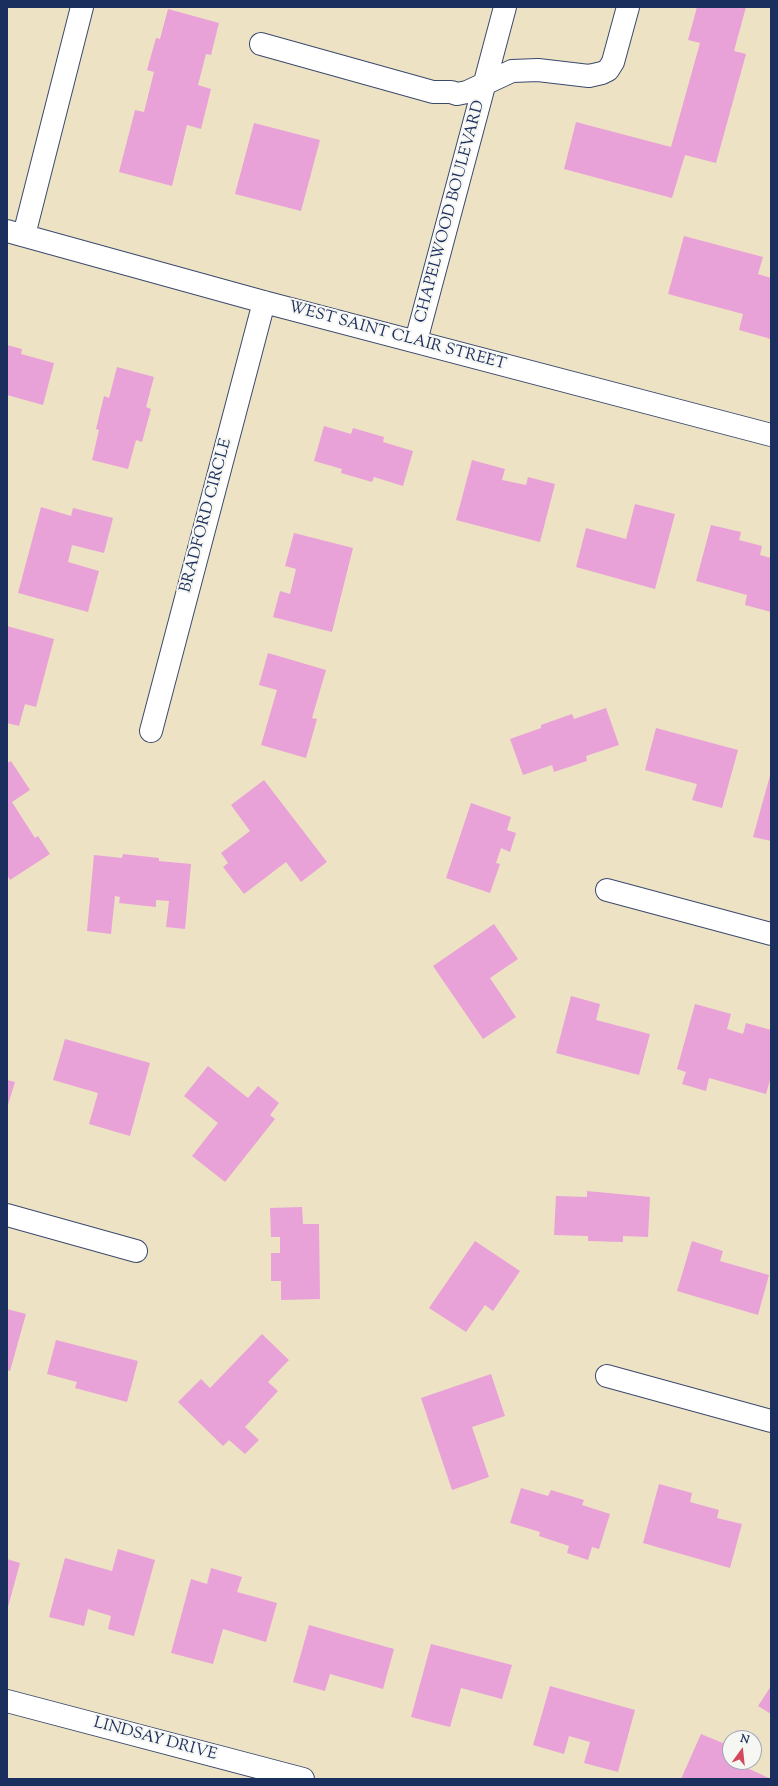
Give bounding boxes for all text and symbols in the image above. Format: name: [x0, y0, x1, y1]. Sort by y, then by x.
street label: CHAPELWOOD BOULEVARD: [412, 99, 490, 325]
street label: WEST SAINT CLAIR STREET: [286, 299, 508, 375]
street label: BRADFORD CIRCLE: [177, 437, 237, 595]
street label: LINDSAY DRIVE: [91, 1714, 219, 1766]
north arrow: [722, 1730, 762, 1770]
text: N: [739, 1731, 751, 1748]

